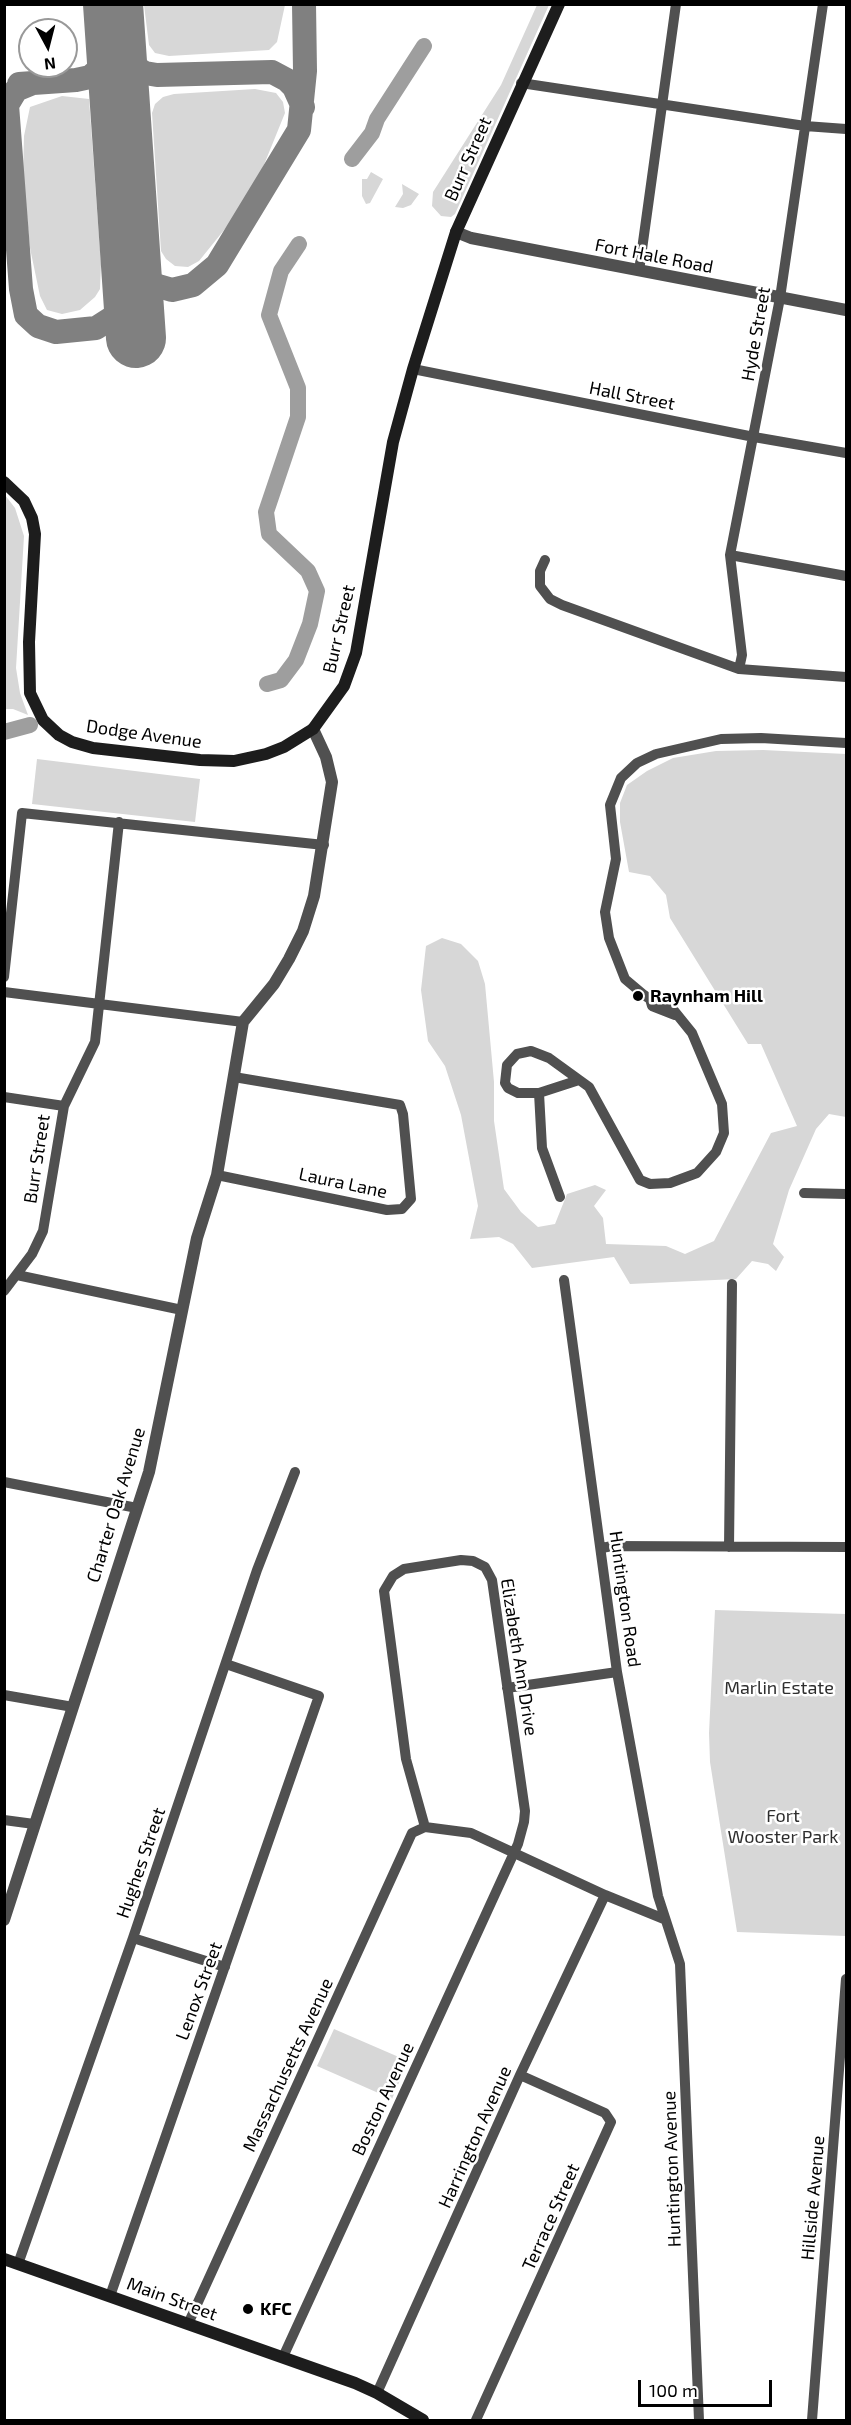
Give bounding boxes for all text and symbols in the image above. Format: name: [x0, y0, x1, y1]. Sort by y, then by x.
north arrow: [18, 18, 78, 78]
text: N: [43, 54, 57, 75]
street label: Burr Street: [440, 114, 496, 204]
street label: Fort Hale Road: [593, 234, 715, 278]
street label: Hyde Street: [737, 285, 775, 383]
street label: Hall Street: [587, 377, 677, 415]
street label: Burr Street: [318, 583, 360, 675]
street label: Dodge Avenue: [85, 715, 203, 753]
place label: Raynham Hill: [650, 985, 763, 1007]
marker: Raynham Hill: [631, 989, 645, 1003]
street label: Burr Street: [19, 1113, 55, 1205]
street label: Laura Lane: [297, 1163, 389, 1203]
street label: Charter Oak Avenue: [82, 1425, 150, 1585]
street label: Huntington Road: [605, 1529, 645, 1669]
street label: Elizabeth Ann Drive: [496, 1577, 542, 1737]
park label: Marlin Estate: [724, 1677, 834, 1699]
street label: Hughes Street: [112, 1805, 170, 1921]
park label: Fort Wooster Park: [728, 1805, 838, 1848]
street label: Lenox Street: [171, 1939, 227, 2043]
street label: Massachusetts Avenue: [238, 1975, 338, 2155]
street label: Boston Avenue: [347, 2039, 419, 2159]
street label: Harrington Avenue: [434, 2063, 516, 2211]
street label: Huntington Avenue: [658, 2090, 686, 2248]
street label: Hillside Avenue: [797, 2135, 829, 2261]
street label: Terrace Street: [518, 2160, 584, 2274]
street label: Main Street: [124, 2273, 220, 2325]
place label: KFC: [260, 2298, 292, 2320]
marker: KFC: [241, 2302, 255, 2316]
scale bar: [641, 2368, 774, 2406]
text: 100 m: [649, 2379, 698, 2401]

